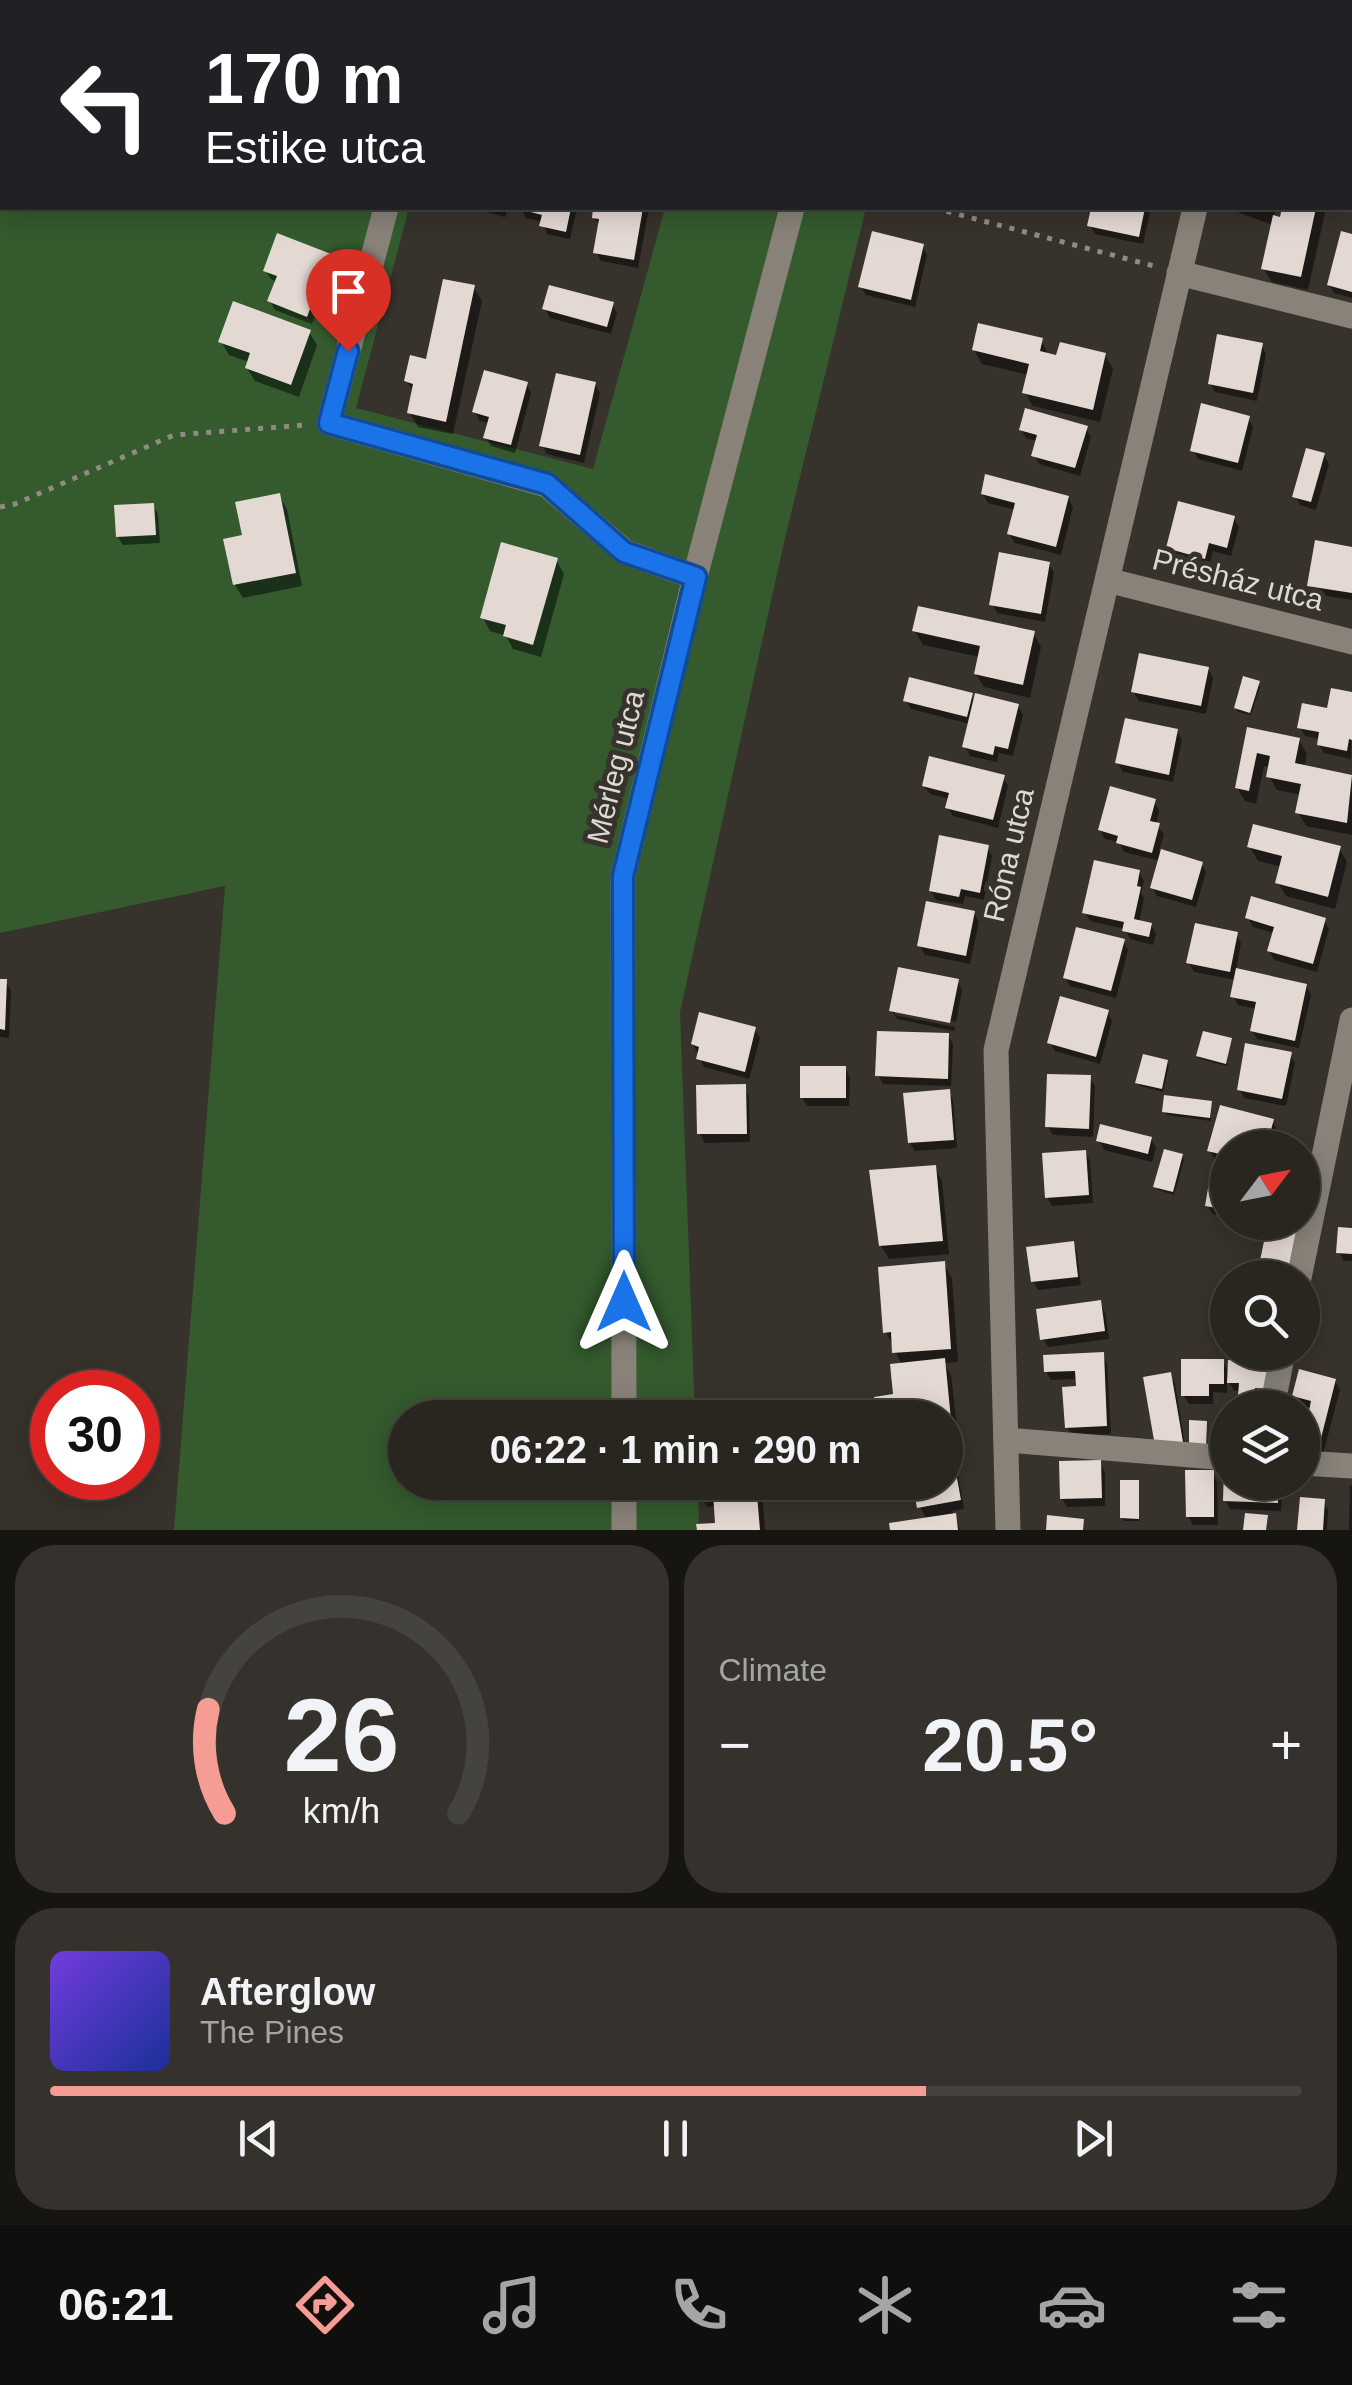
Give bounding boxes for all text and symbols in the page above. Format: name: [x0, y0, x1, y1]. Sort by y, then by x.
icon: left: [40, 40, 170, 170]
text: 170 m: [205, 40, 403, 118]
text: Estike utca: [205, 122, 425, 173]
pin: [306, 249, 391, 352]
icon: arrive: [321, 264, 376, 319]
street label: Présház utca: [1149, 542, 1327, 617]
street label: Mérleg utca: [581, 687, 651, 847]
street label: Róna utca: [977, 784, 1040, 925]
north arrow: [1210, 1130, 1320, 1240]
map controls: [1210, 1130, 1320, 1500]
position arrow: [572, 1250, 676, 1354]
button: search: [1210, 1260, 1320, 1370]
speed limit sign: 30: [30, 1370, 160, 1500]
button: layers: [1210, 1390, 1320, 1500]
text: 06:22 · 1 min · 290 m: [490, 1429, 861, 1471]
text: Climate: [719, 1652, 827, 1688]
text: 26: [284, 1677, 400, 1793]
text: 20.5°: [922, 1703, 1098, 1787]
text: −: [719, 1714, 751, 1776]
text: +: [1270, 1714, 1302, 1776]
text: km/h: [303, 1791, 380, 1831]
text: Afterglow: [200, 1971, 375, 2013]
text: The Pines: [200, 2014, 344, 2050]
icon: previous: [231, 2111, 286, 2166]
icon: pause: [648, 2111, 703, 2166]
icon: next: [1066, 2111, 1121, 2166]
icon: directions: [290, 2270, 360, 2340]
icon: music: [477, 2270, 547, 2340]
icon: phone: [664, 2270, 734, 2340]
icon: climate: [850, 2270, 920, 2340]
icon: car: [1037, 2270, 1107, 2340]
icon: filters: [1224, 2270, 1294, 2340]
text: 06:21: [58, 2279, 173, 2330]

